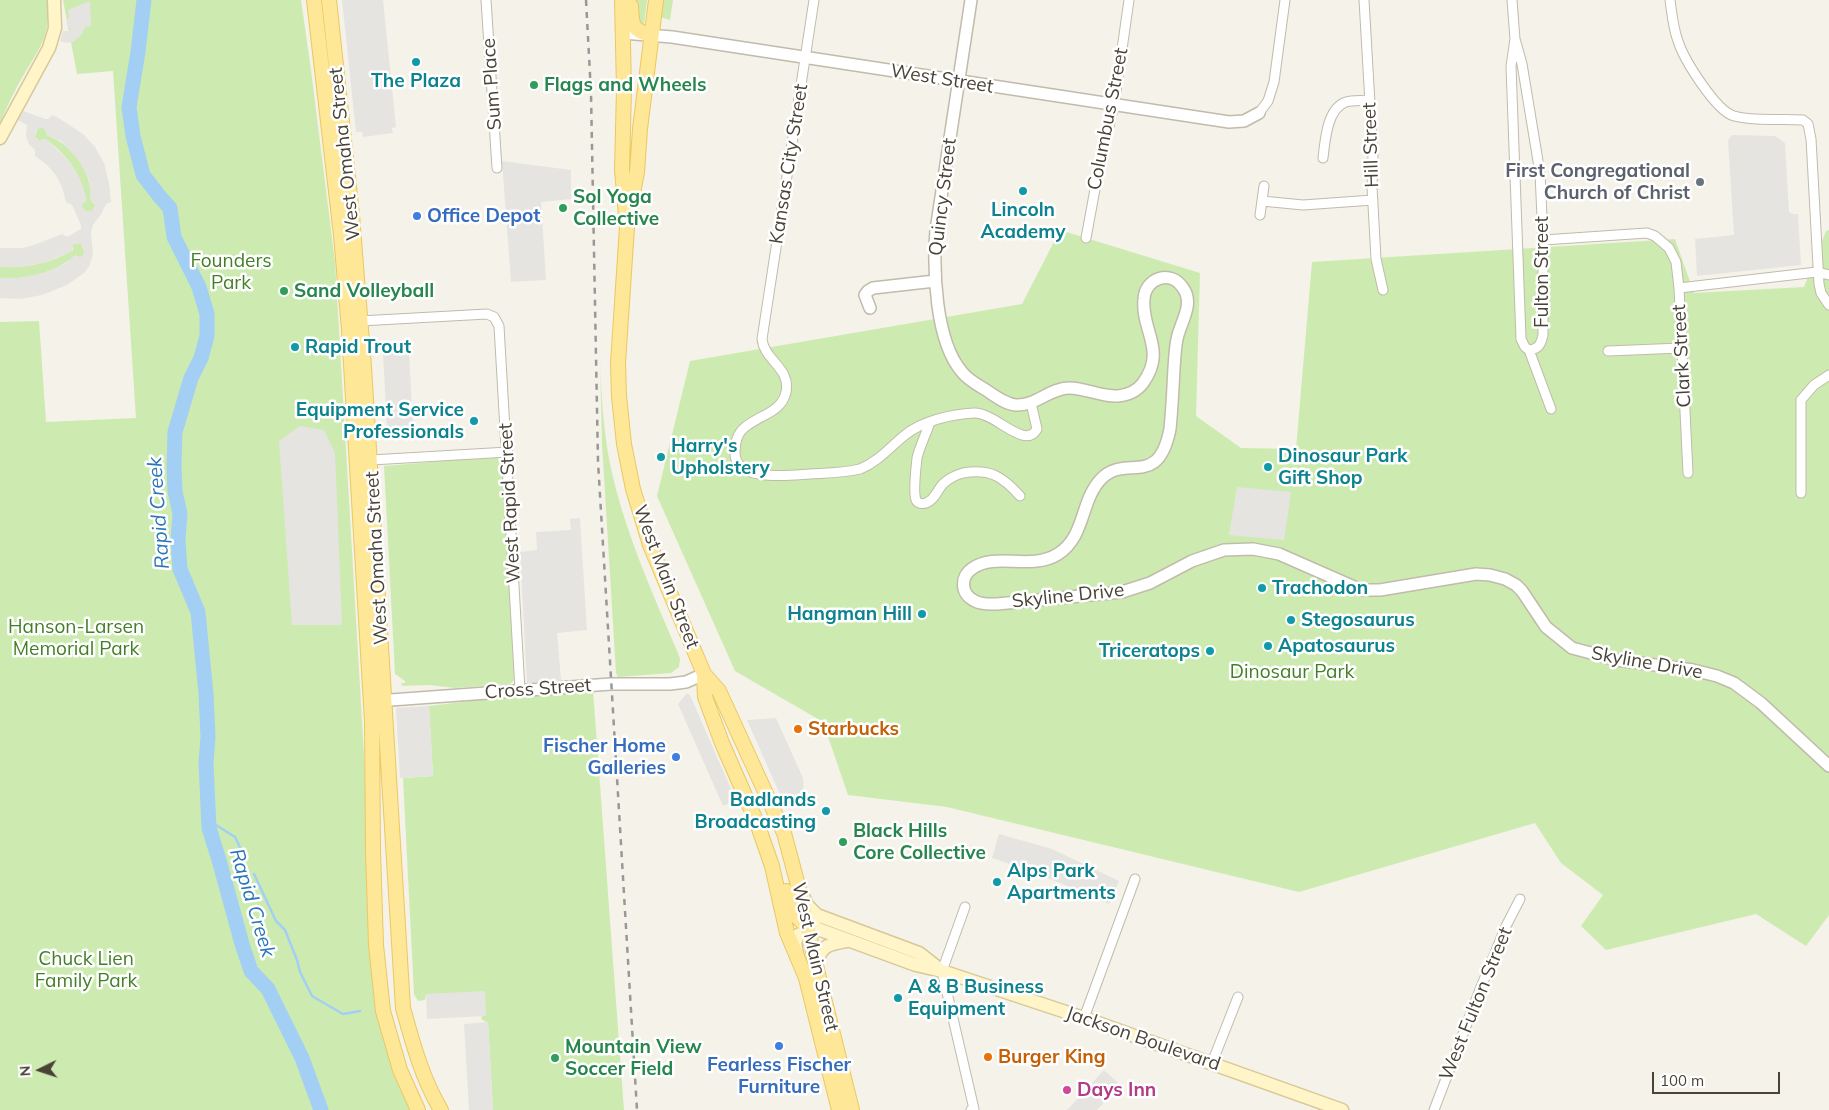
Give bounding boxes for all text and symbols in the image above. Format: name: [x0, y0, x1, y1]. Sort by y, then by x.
street label: Sum Place: [477, 37, 507, 131]
street label: Columbus Street: [1083, 46, 1133, 192]
marker: The Plaza: [410, 56, 422, 68]
street label: West Street: [889, 60, 995, 98]
street label: West Omaha Street: [325, 66, 365, 242]
place label: The Plaza: [371, 70, 461, 92]
place label: Flags and Wheels: [544, 74, 706, 96]
marker: Flags and Wheels: [528, 79, 540, 91]
street label: Kansas City Street: [765, 82, 813, 246]
street label: Hill Street: [1358, 102, 1384, 188]
street label: Quincy Street: [924, 137, 962, 257]
place label: First Congregational Church of Christ: [1505, 160, 1690, 204]
marker: First Congregational Church of Christ: [1694, 176, 1706, 188]
marker: Lincoln Academy: [1017, 185, 1029, 197]
place label: Sol Yoga Collective: [573, 186, 659, 230]
place label: Lincoln Academy: [981, 199, 1065, 243]
marker: Sol Yoga Collective: [557, 202, 569, 214]
place label: Office Depot: [427, 205, 540, 227]
marker: Office Depot: [411, 210, 423, 222]
street label: Fulton Street: [1531, 216, 1553, 328]
park label: Founders Park: [190, 250, 272, 294]
place label: Sand Volleyball: [294, 280, 434, 302]
marker: Sand Volleyball: [278, 285, 290, 297]
street label: Clark Street: [1668, 304, 1696, 408]
place label: Rapid Trout: [305, 336, 411, 358]
marker: Rapid Trout: [289, 341, 301, 353]
place label: Equipment Service Professionals: [296, 399, 464, 443]
marker: Equipment Service Professionals: [468, 415, 480, 427]
street label: West Rapid Street: [494, 422, 526, 584]
place label: Harry's Upholstery: [671, 435, 770, 479]
place label: Dinosaur Park Gift Shop: [1278, 445, 1407, 489]
marker: Harry's Upholstery: [655, 451, 667, 463]
water label: Rapid Creek: [143, 456, 175, 570]
marker: Dinosaur Park Gift Shop: [1262, 461, 1274, 473]
street label: West Omaha Street: [361, 470, 393, 646]
street label: West Main Street: [628, 502, 704, 652]
place label: Trachodon: [1272, 577, 1368, 599]
street label: Skyline Drive: [1011, 579, 1125, 613]
marker: Trachodon: [1256, 582, 1268, 594]
place label: Hangman Hill: [787, 603, 912, 625]
marker: Hangman Hill: [916, 608, 928, 620]
place label: Stegosaurus: [1301, 609, 1415, 631]
marker: Stegosaurus: [1285, 614, 1297, 626]
park label: Hanson-Larsen Memorial Park: [8, 616, 144, 660]
place label: Apatosaurus: [1278, 635, 1395, 657]
place label: Triceratops: [1099, 640, 1200, 662]
marker: Apatosaurus: [1262, 640, 1274, 652]
street label: Skyline Drive: [1589, 642, 1705, 684]
marker: Triceratops: [1204, 645, 1216, 657]
park label: Dinosaur Park: [1230, 661, 1354, 683]
street label: Cross Street: [484, 674, 592, 704]
place label: Starbucks: [808, 718, 899, 740]
marker: Starbucks: [792, 723, 804, 735]
place label: Fischer Home Galleries: [543, 735, 666, 779]
marker: Fischer Home Galleries: [670, 751, 682, 763]
place label: Badlands Broadcasting: [695, 789, 816, 833]
marker: Badlands Broadcasting: [820, 805, 832, 817]
place label: Black Hills Core Collective: [853, 820, 986, 864]
marker: Black Hills Core Collective: [837, 836, 849, 848]
water label: Rapid Creek: [224, 846, 280, 960]
place label: Alps Park Apartments: [1007, 860, 1116, 904]
marker: Alps Park Apartments: [991, 876, 1003, 888]
street label: West Main Street: [787, 880, 843, 1034]
street label: West Fulton Street: [1435, 924, 1517, 1084]
park label: Chuck Lien Family Park: [35, 948, 137, 992]
place label: A & B Business Equipment: [908, 976, 1044, 1020]
marker: A & B Business Equipment: [892, 992, 904, 1004]
street label: Jackson Boulevard: [1063, 1002, 1223, 1076]
place label: Mountain View Soccer Field: [565, 1036, 702, 1080]
marker: Fearless Fischer Furniture: [773, 1040, 785, 1052]
north arrow: [15, 1045, 65, 1095]
place label: Burger King: [998, 1046, 1106, 1068]
marker: Burger King: [982, 1051, 994, 1063]
marker: Mountain View Soccer Field: [549, 1052, 561, 1064]
place label: Fearless Fischer Furniture: [707, 1054, 851, 1098]
scale bar: [1654, 1062, 1782, 1094]
text: N: [16, 1065, 34, 1077]
text: 100 m: [1660, 1071, 1704, 1090]
place label: Days Inn: [1077, 1079, 1156, 1101]
marker: Days Inn: [1061, 1084, 1073, 1096]

